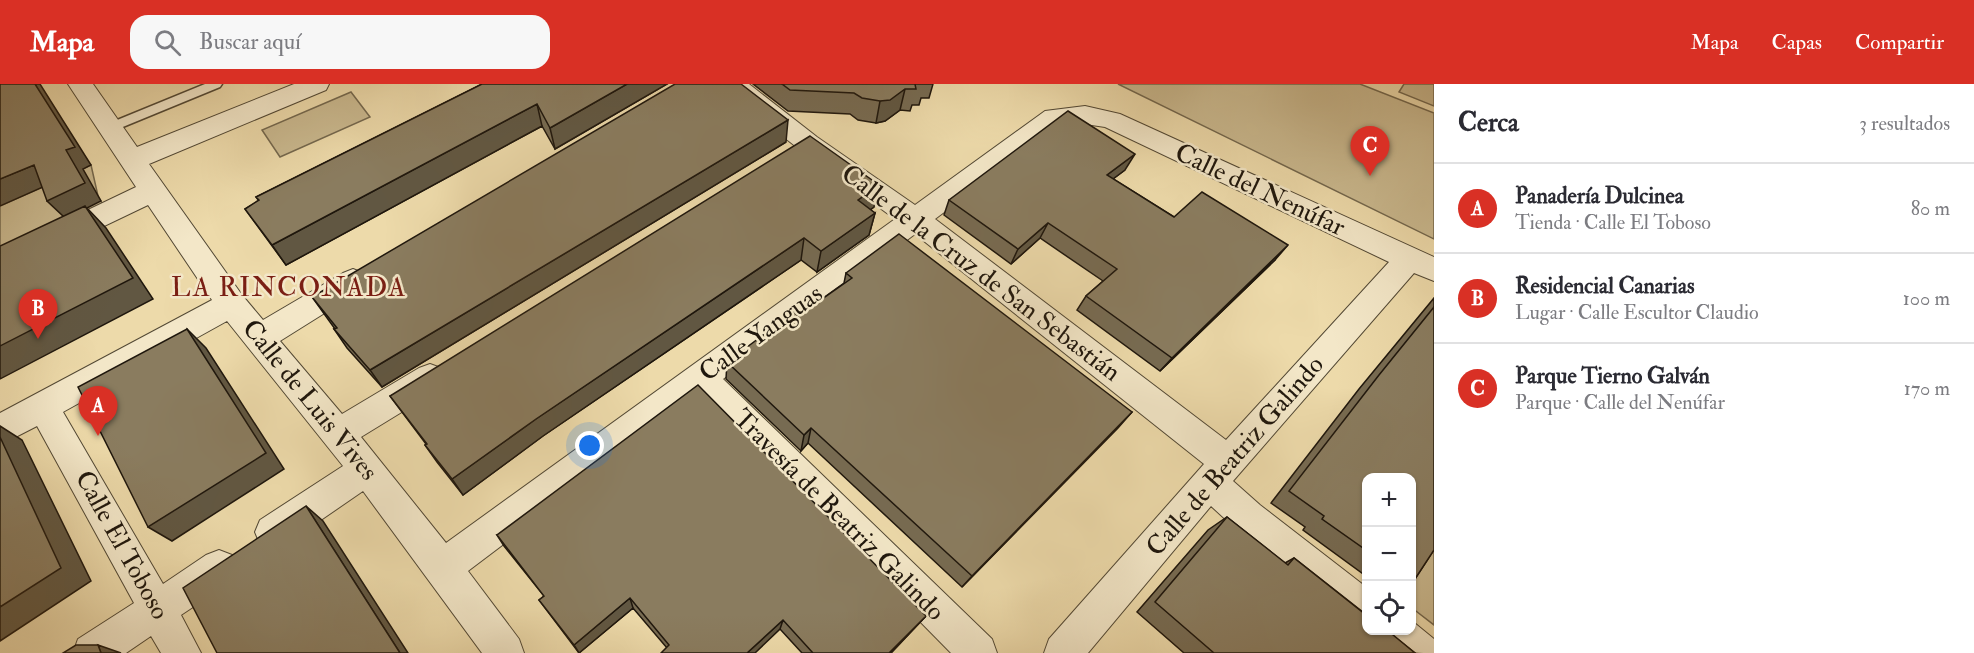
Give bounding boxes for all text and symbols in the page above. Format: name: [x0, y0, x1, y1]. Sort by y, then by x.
search box: [130, 15, 550, 69]
text: Mapa: [30, 25, 94, 60]
icon: search: [151, 26, 184, 59]
text: Buscar aquí: [199, 28, 301, 56]
text: Mapa: [1691, 29, 1739, 56]
text: Capas: [1772, 29, 1822, 56]
text: Compartir: [1855, 29, 1944, 56]
text: Cerca: [1458, 107, 1519, 139]
text: 3 resultados: [1859, 111, 1950, 136]
pin: C: [1350, 126, 1390, 176]
street label: Calle del Nenúfar: [1170, 137, 1350, 244]
street label: Calle de la Cruz de San Sebastián: [835, 157, 1127, 389]
text: Panadería Dulcinea: [1515, 182, 1684, 210]
text: A: [1471, 196, 1484, 221]
text: 80 m: [1911, 196, 1950, 221]
text: Tienda · Calle El Toboso: [1515, 210, 1711, 235]
district label: LA RINCONADA: [171, 271, 407, 304]
text: Residencial Canarias: [1515, 272, 1695, 300]
street label: Calle Yanguas: [693, 277, 829, 389]
text: B: [1471, 286, 1484, 311]
text: 100 m: [1903, 286, 1950, 311]
pin: B: [18, 290, 57, 339]
text: Lugar · Calle Escultor Claudio: [1515, 300, 1759, 325]
street label: Calle de Luis Vives: [235, 313, 385, 487]
street label: Calle de Beatriz Galindo: [1139, 349, 1331, 563]
text: Parque Tierno Galván: [1515, 362, 1710, 390]
text: C: [1470, 376, 1485, 401]
text: 170 m: [1904, 376, 1950, 401]
pin: A: [78, 386, 118, 436]
text: Parque · Calle del Nenúfar: [1515, 390, 1725, 415]
street label: Travesía de Beatriz Galindo: [727, 403, 951, 627]
your location: [575, 431, 604, 460]
street label: Calle El Toboso: [68, 465, 176, 625]
map controls: [1362, 473, 1416, 635]
button: +: [1362, 473, 1416, 527]
button: −: [1362, 527, 1416, 581]
button: locate: [1362, 581, 1416, 635]

